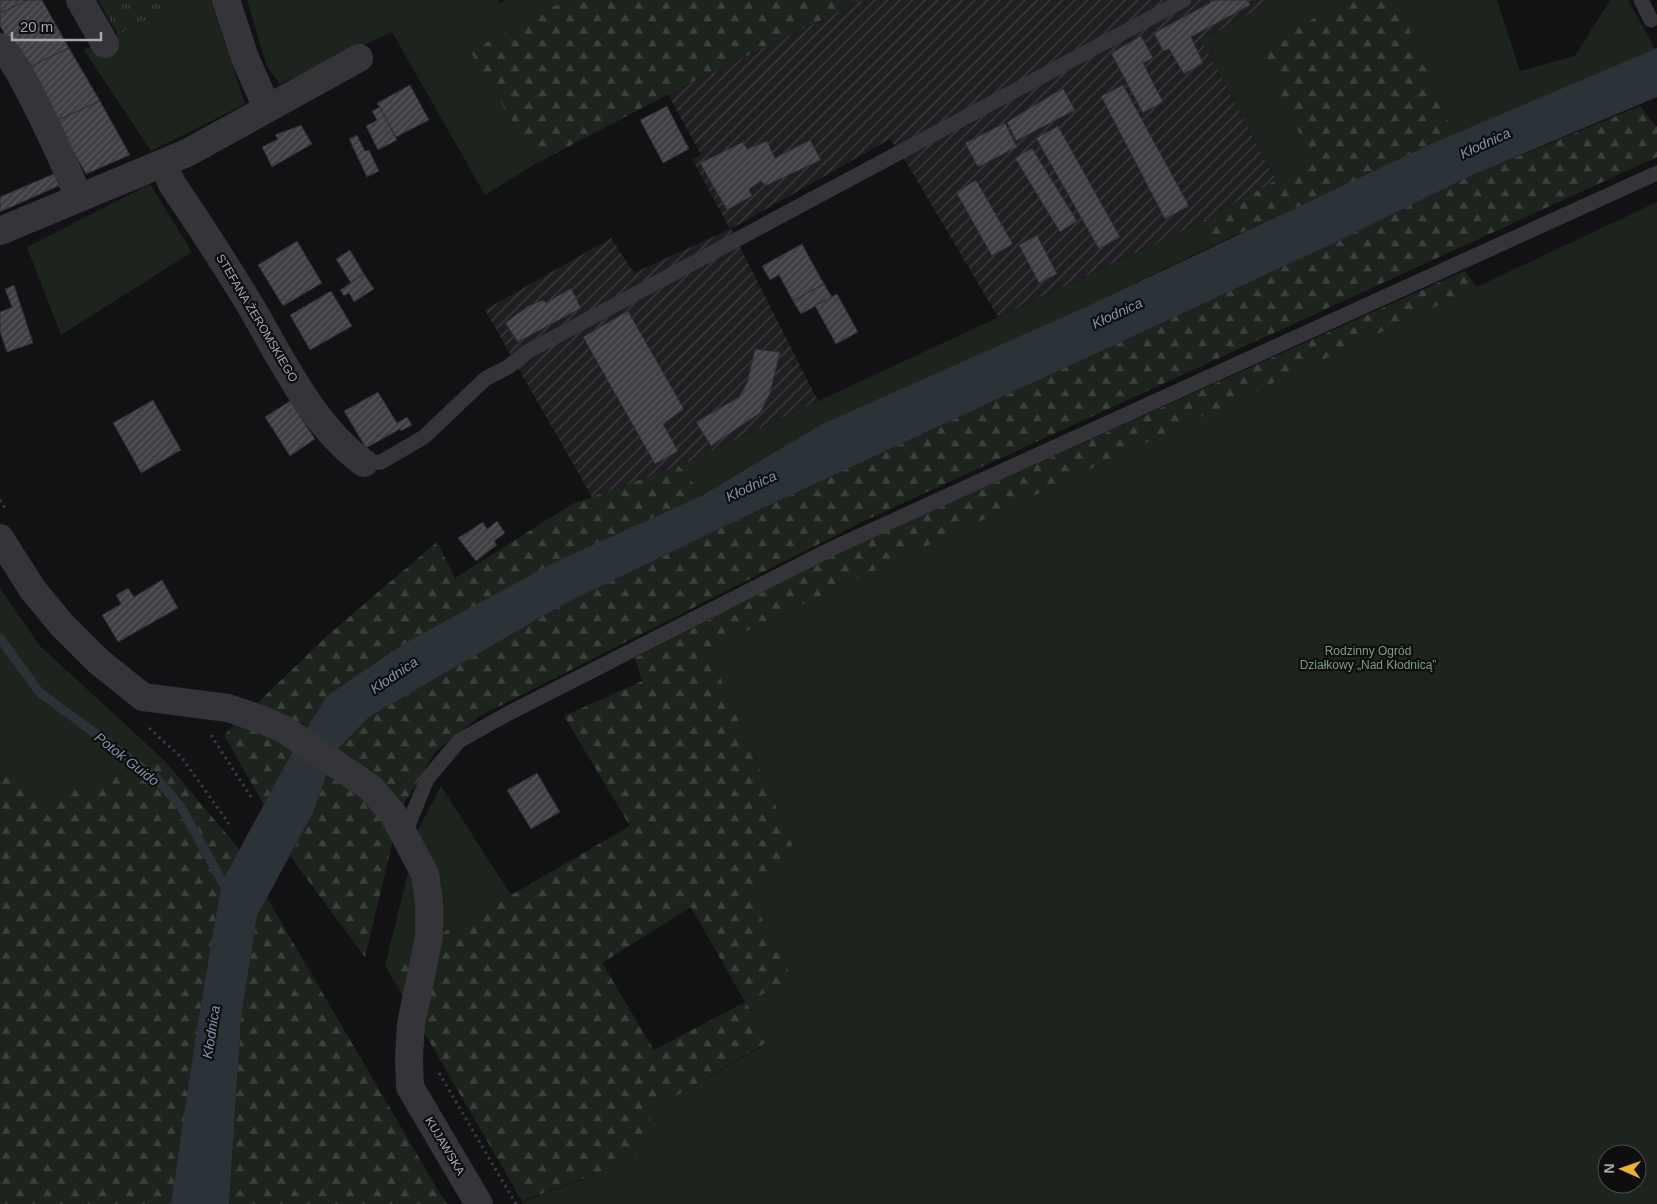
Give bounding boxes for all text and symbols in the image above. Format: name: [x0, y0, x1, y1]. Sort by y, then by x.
scale bar: [12, 10, 101, 42]
text: 20 m: [20, 18, 53, 35]
water label: Kłodnica: [1457, 124, 1513, 162]
street label: STEFANA ŻEROMSKIEGO: [213, 252, 301, 384]
water label: Kłodnica: [1089, 294, 1145, 332]
water label: Kłodnica: [723, 467, 779, 505]
park label: Rodzinny Ogród Działkowy „Nad Kłodnicą”: [1300, 644, 1436, 672]
water label: Kłodnica: [367, 653, 421, 697]
water label: Potok Guido: [92, 729, 162, 789]
water label: Kłodnica: [199, 1004, 223, 1060]
street label: KUJAWSKA: [422, 1114, 468, 1178]
north arrow: [1597, 1144, 1647, 1194]
text: N: [1601, 1163, 1617, 1174]

